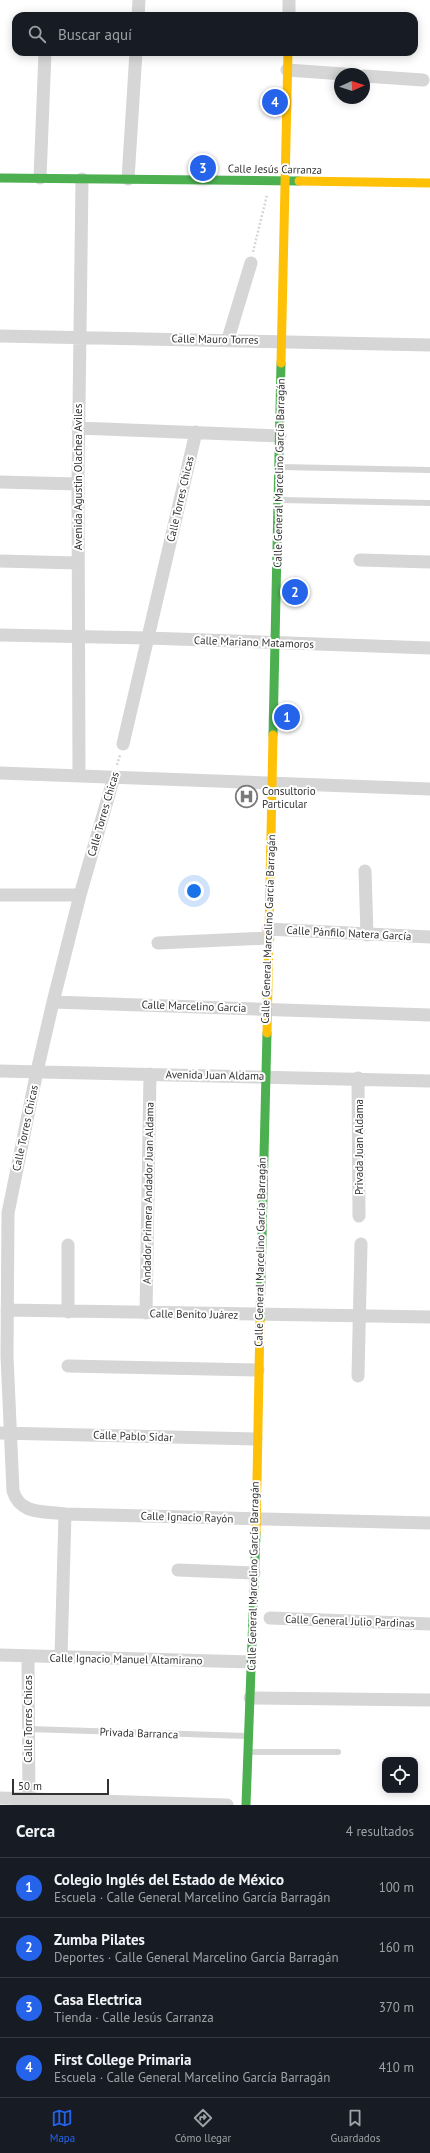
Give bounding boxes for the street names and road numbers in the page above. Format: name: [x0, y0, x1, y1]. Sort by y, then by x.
street label: Calle Jesús Carranza: [228, 161, 322, 177]
street label: Calle Mauro Torres: [171, 331, 259, 347]
street label: Calle General Marcelino García Barragán: [270, 378, 288, 568]
street label: Avenida Agustin Olachea Aviles: [71, 403, 85, 550]
street label: Calle Torres Chicas: [163, 454, 197, 543]
street label: Calle Mariano Matamoros: [194, 633, 315, 651]
street label: Calle Torres Chicas: [84, 770, 122, 858]
street label: Calle General Marcelino García Barragán: [258, 834, 278, 1024]
street label: Calle Pánfilo Natera García: [286, 923, 412, 943]
street label: Calle Marcelino Garcia: [141, 997, 247, 1015]
street label: Avenida Juan Aldama: [166, 1067, 264, 1083]
street label: Calle Torres Chicas: [9, 1083, 41, 1172]
street label: Privada Juan Aldama: [352, 1099, 366, 1195]
street label: Andador Primera Andador Juan Aldama: [139, 1102, 157, 1284]
street label: Calle General Marcelino García Barragán: [251, 1157, 269, 1347]
street label: Calle Benito Juárez: [150, 1306, 239, 1322]
street label: Calle Pablo Sidar: [93, 1428, 173, 1444]
street label: Calle General Marcelino García Barragán: [244, 1481, 262, 1671]
street label: Calle Ignacio Rayón: [140, 1508, 234, 1526]
street label: Calle General Julio Pardinas: [285, 1612, 415, 1630]
street label: Calle Ignacio Manuel Altamirano: [49, 1651, 203, 1667]
street label: Calle Torres Chicas: [21, 1675, 35, 1763]
street label: Privada Barranca: [99, 1725, 179, 1741]

